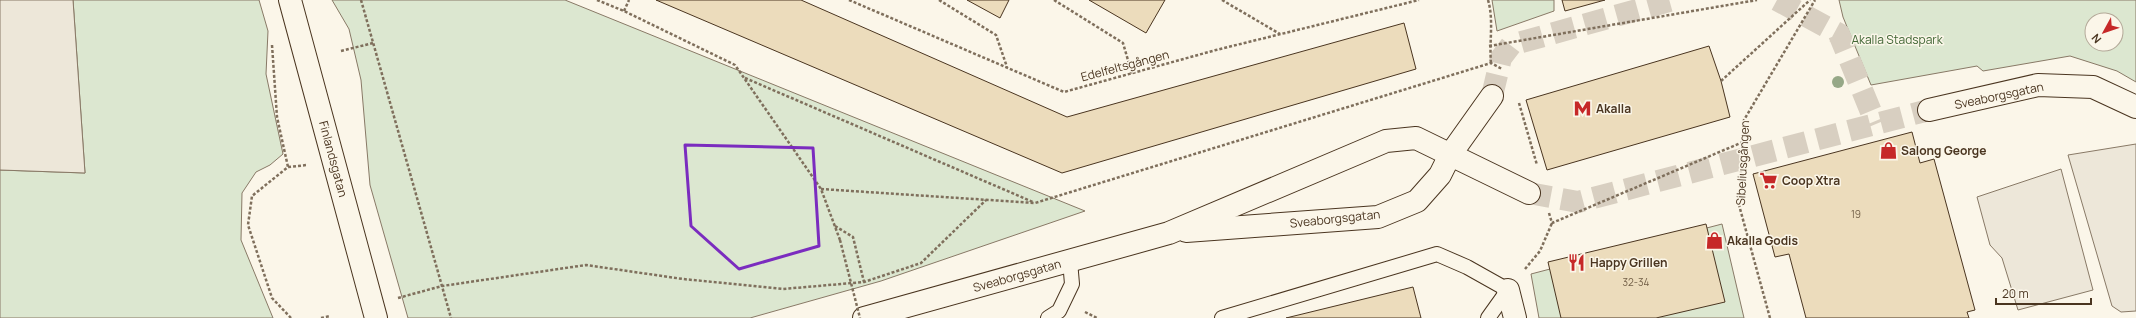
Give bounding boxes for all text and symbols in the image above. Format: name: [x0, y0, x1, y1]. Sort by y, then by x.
north arrow: [2084, 12, 2124, 52]
park label: Akalla Stadspark: [1851, 31, 1944, 48]
text: N: [2088, 31, 2104, 47]
street label: Edelfeltsgången: [1079, 46, 1171, 85]
street label: Sveaborgsgatan: [1953, 78, 2045, 113]
metro station icon: Akalla: [1573, 99, 1593, 119]
place label: Akalla: [1596, 100, 1631, 117]
street label: Finlandsgatan: [315, 119, 352, 199]
street label: Sibeliusgången: [1732, 120, 1753, 206]
shop icon: Salong George: [1878, 141, 1898, 161]
place label: Salong George: [1901, 142, 1986, 159]
supermarket icon: Coop Xtra: [1759, 171, 1779, 191]
place label: Coop Xtra: [1782, 172, 1840, 189]
street label: Sveaborgsgatan: [1289, 205, 1381, 232]
house number: 19: [1851, 207, 1861, 221]
shop icon: Akalla Godis: [1704, 231, 1724, 251]
place label: Akalla Godis: [1727, 232, 1798, 249]
restaurant icon: Happy Grillen: [1567, 253, 1587, 273]
place label: Happy Grillen: [1590, 254, 1667, 271]
street label: Sveaborgsgatan: [971, 255, 1063, 296]
house number: 32-34: [1623, 275, 1650, 289]
scale bar: [1996, 280, 2091, 306]
text: 20 m: [2002, 285, 2029, 302]

